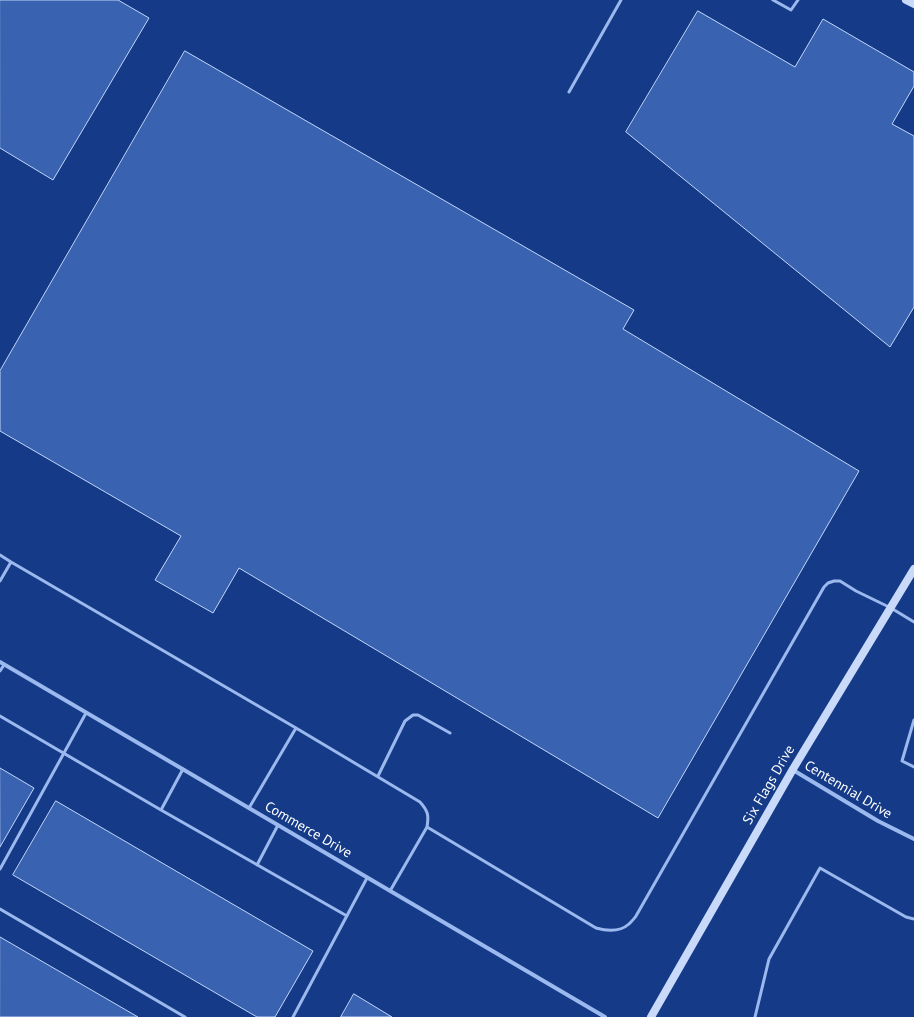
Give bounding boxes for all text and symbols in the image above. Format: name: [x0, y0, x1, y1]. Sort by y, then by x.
street label: Six Flags Drive: [739, 742, 799, 828]
street label: Centennial Drive: [801, 757, 895, 823]
street label: Commerce Drive: [261, 798, 355, 862]

